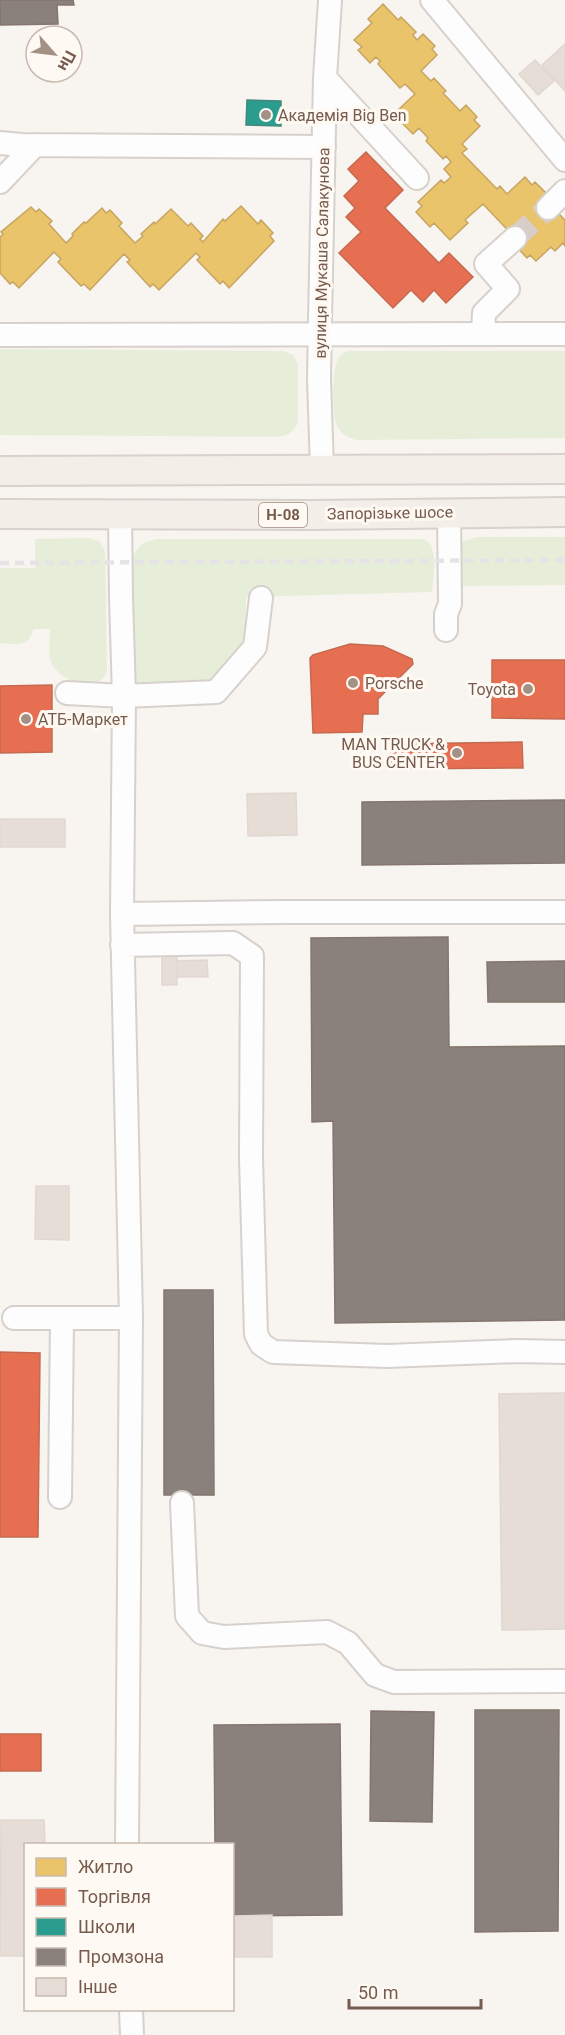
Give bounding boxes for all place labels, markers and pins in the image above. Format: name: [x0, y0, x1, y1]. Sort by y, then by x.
place label: Академія Big Ben: [278, 106, 407, 125]
marker: Академія Big Ben: [259, 108, 273, 122]
place label: Porsche: [365, 674, 423, 693]
marker: Porsche: [346, 676, 360, 690]
place label: Toyota: [468, 680, 516, 699]
marker: Toyota: [521, 682, 535, 696]
place label: АТБ-Маркет: [38, 710, 128, 729]
marker: АТБ-Маркет: [19, 712, 33, 726]
place label: MAN TRUCK & BUS CENTER: [341, 735, 445, 772]
marker: MAN TRUCK & BUS CENTER: [450, 746, 464, 760]

